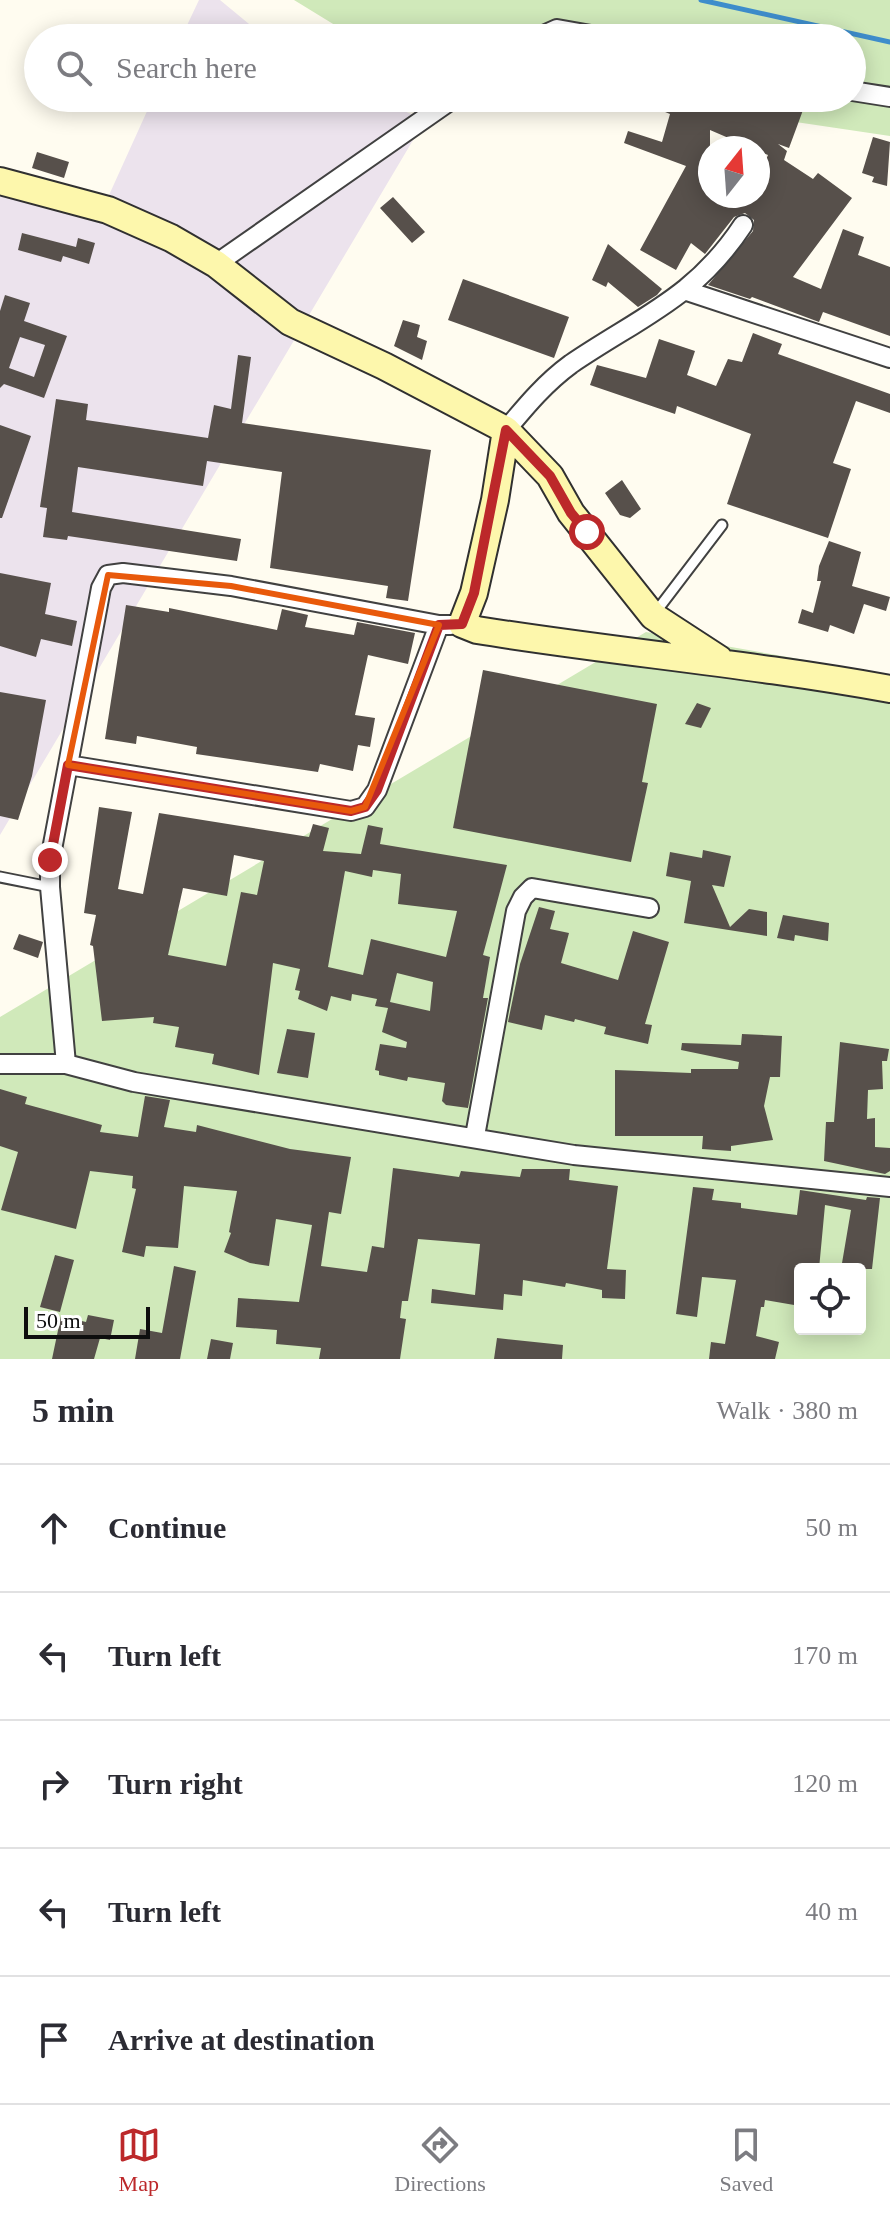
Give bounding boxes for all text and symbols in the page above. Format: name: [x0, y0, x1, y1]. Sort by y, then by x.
search box: [24, 24, 866, 112]
icon: search: [52, 46, 96, 90]
text: Search here: [116, 51, 257, 84]
north arrow: [698, 136, 770, 208]
route start: [569, 514, 605, 550]
route end: [32, 842, 68, 878]
map controls: [794, 1263, 866, 1335]
button: locate: [794, 1263, 866, 1335]
scale bar: [24, 1303, 150, 1339]
text: 50 m: [36, 1308, 81, 1333]
text: 5 min: [32, 1392, 114, 1429]
text: Walk · 380 m: [716, 1396, 858, 1425]
icon: ahead: [32, 1506, 76, 1550]
text: Continue: [108, 1511, 226, 1544]
text: 50 m: [805, 1513, 858, 1542]
icon: left: [32, 1634, 76, 1678]
text: Turn left: [108, 1639, 221, 1672]
text: 170 m: [792, 1641, 858, 1670]
icon: right: [32, 1762, 76, 1806]
text: Turn right: [108, 1767, 243, 1800]
text: 120 m: [792, 1769, 858, 1798]
icon: left: [32, 1890, 76, 1934]
text: Turn left: [108, 1895, 221, 1928]
text: 40 m: [805, 1897, 858, 1926]
icon: arrive: [32, 2018, 76, 2062]
text: Arrive at destination: [108, 2023, 375, 2056]
tab: Map: [117, 2123, 161, 2197]
tab: Directions: [394, 2123, 486, 2197]
tab: Saved: [719, 2123, 773, 2197]

